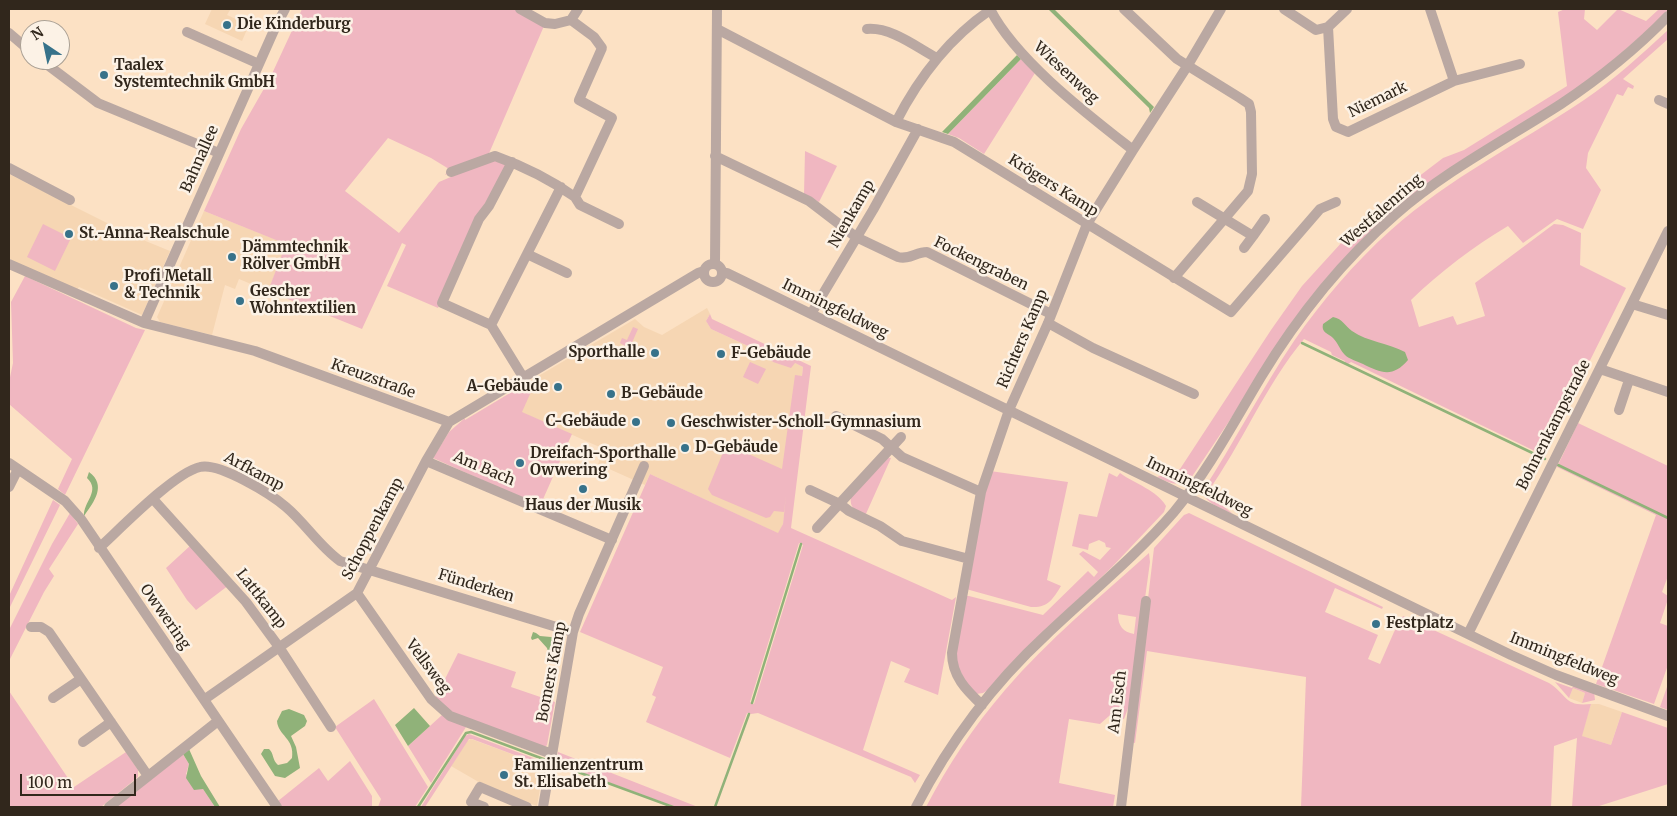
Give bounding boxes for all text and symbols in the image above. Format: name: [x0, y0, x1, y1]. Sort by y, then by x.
place label: Die Kinderburg: [237, 16, 351, 34]
marker: Die Kinderburg: [221, 19, 233, 31]
north arrow: [20, 20, 70, 70]
text: N: [28, 23, 47, 44]
street label: Wiesenweg: [1030, 38, 1102, 108]
place label: Taalex Systemtechnik GmbH: [114, 57, 275, 92]
marker: Taalex Systemtechnik GmbH: [98, 69, 110, 81]
street label: Niemark: [1346, 78, 1410, 122]
street label: Bahnallee: [177, 123, 223, 195]
street label: Krögers Kamp: [1005, 151, 1101, 221]
street label: Westfalenring: [1337, 171, 1427, 251]
street label: Nienkamp: [825, 177, 879, 251]
place label: St.-Anna-Realschule: [79, 225, 229, 243]
marker: St.-Anna-Realschule: [63, 228, 75, 240]
street label: Fockengraben: [931, 233, 1031, 295]
place label: Dämmtechnik Rölver GmbH: [242, 239, 348, 274]
marker: Dämmtechnik Rölver GmbH: [226, 251, 238, 263]
place label: Profi Metall & Technik: [124, 268, 212, 303]
street label: Immingfeldweg: [779, 276, 891, 342]
marker: Profi Metall & Technik: [108, 280, 120, 292]
place label: Gescher Wohntextilien: [250, 283, 356, 318]
street label: Richters Kamp: [994, 287, 1052, 391]
marker: Gescher Wohntextilien: [234, 295, 246, 307]
place label: Sporthalle: [568, 344, 645, 362]
place label: F-Gebäude: [731, 345, 811, 363]
marker: Sporthalle: [649, 347, 661, 359]
marker: F-Gebäude: [715, 348, 727, 360]
street label: Kreuzstraße: [328, 355, 418, 403]
street label: Bohnenkampstraße: [1513, 357, 1595, 493]
place label: A-Gebäude: [467, 378, 548, 396]
marker: A-Gebäude: [552, 381, 564, 393]
place label: B-Gebäude: [621, 385, 703, 403]
marker: B-Gebäude: [605, 388, 617, 400]
place label: C-Gebäude: [546, 413, 626, 431]
place label: Geschwister-Scholl-Gymnasium: [681, 414, 921, 432]
marker: C-Gebäude: [630, 416, 642, 428]
marker: Geschwister-Scholl-Gymnasium: [665, 417, 677, 429]
place label: D-Gebäude: [695, 439, 778, 457]
marker: D-Gebäude: [679, 442, 691, 454]
place label: Dreifach-Sporthalle Owwering: [530, 445, 676, 480]
street label: Am Bach: [451, 448, 517, 490]
street label: Arfkamp: [221, 449, 287, 495]
street label: Immingfeldweg: [1143, 454, 1255, 520]
marker: Dreifach-Sporthalle Owwering: [514, 457, 526, 469]
street label: Schoppenkamp: [338, 475, 408, 583]
marker: Haus der Musik: [577, 483, 589, 495]
place label: Haus der Musik: [525, 497, 641, 515]
street label: Lattkamp: [232, 566, 290, 632]
street label: Fünderken: [436, 566, 516, 606]
street label: Owwering: [136, 581, 194, 653]
place label: Festplatz: [1386, 615, 1454, 633]
marker: Festplatz: [1370, 618, 1382, 630]
street label: Bomers Kamp: [533, 620, 571, 724]
street label: Immingfeldweg: [1507, 629, 1621, 689]
street label: Vellsweg: [402, 636, 454, 698]
street label: Am Esch: [1105, 669, 1131, 735]
place label: Familienzentrum St. Elisabeth: [514, 757, 643, 792]
scale bar: [22, 764, 139, 796]
marker: Familienzentrum St. Elisabeth: [498, 769, 510, 781]
text: 100 m: [28, 773, 72, 792]

